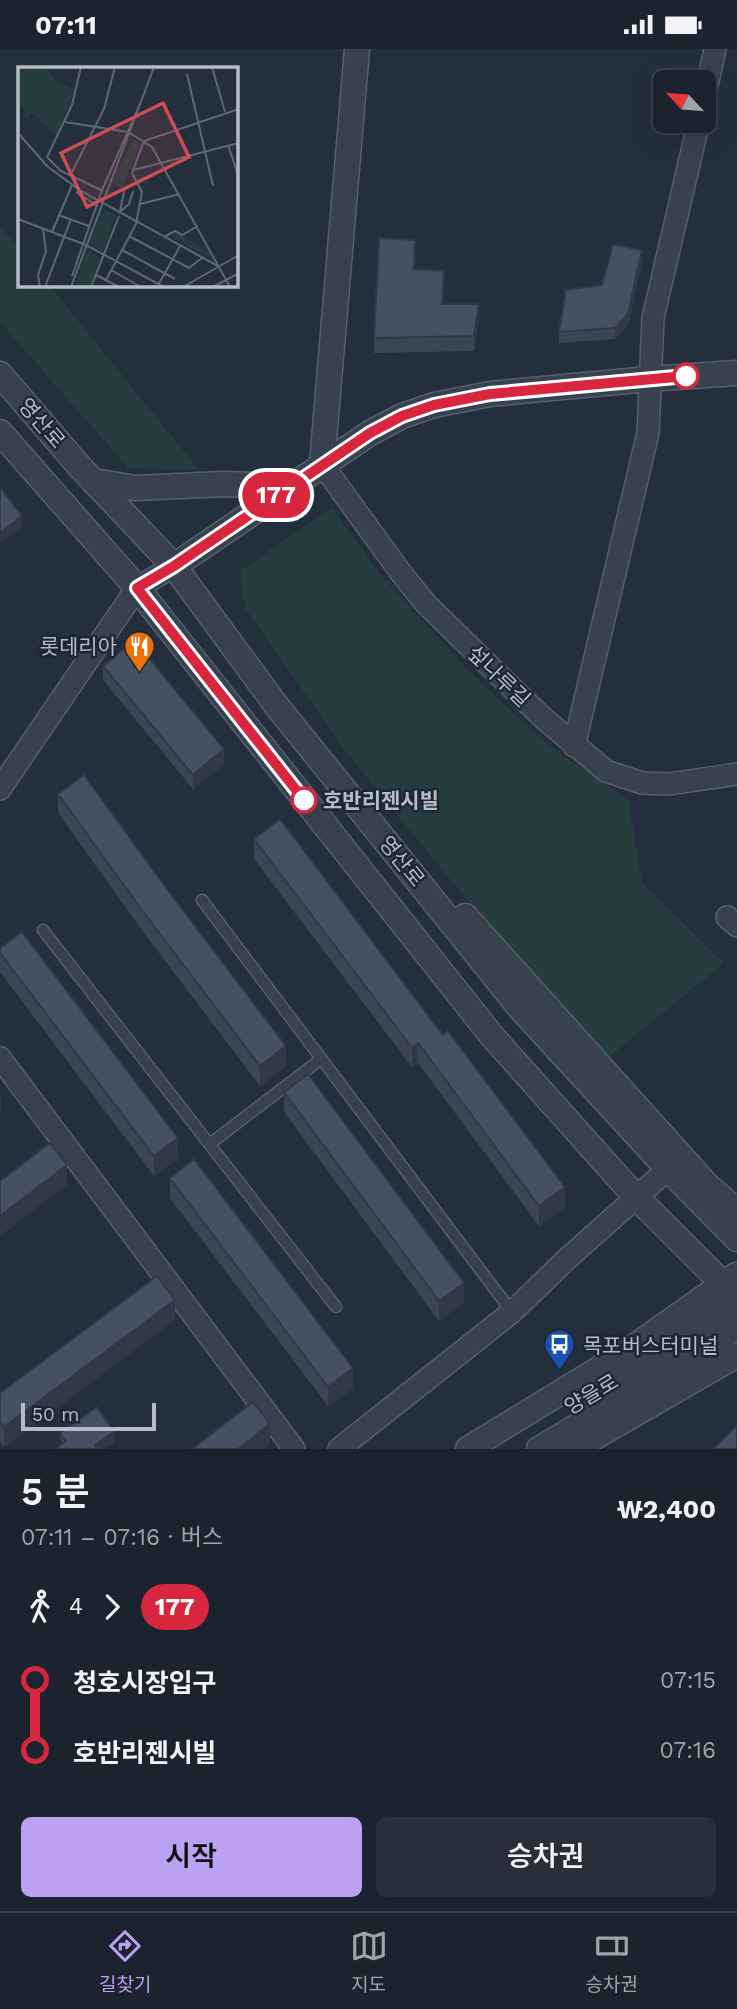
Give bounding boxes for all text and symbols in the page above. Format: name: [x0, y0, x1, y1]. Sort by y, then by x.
text: 07:11: [35, 10, 97, 40]
inset map: [18, 67, 238, 287]
north arrow: [653, 70, 716, 133]
map controls: [653, 70, 716, 133]
unlabelled marker: [673, 363, 699, 389]
street label: 영산로: [14, 393, 70, 453]
line badge: 177: [236, 472, 316, 518]
text: 177: [256, 481, 296, 509]
restaurant icon: 롯데리아: [123, 629, 157, 673]
place label: 롯데리아: [40, 634, 117, 659]
street label: 섶나루길: [463, 640, 535, 712]
marker: 호반리젠시빌: [291, 787, 317, 813]
place label: 호반리젠시빌: [323, 788, 439, 813]
street label: 영산로: [374, 831, 430, 891]
bus stop icon: 목포버스터미널: [543, 1328, 577, 1372]
place label: 목포버스터미널: [583, 1333, 718, 1358]
street label: 양을로: [560, 1368, 622, 1420]
scale bar: [21, 1400, 156, 1432]
text: 50 m: [32, 1403, 79, 1426]
text: 5 분: [21, 1470, 90, 1514]
text: ₩2,400: [617, 1494, 716, 1524]
text: 07:11 – 07:16 · 버스: [21, 1524, 223, 1551]
icon: walk: [21, 1588, 59, 1626]
icon: forward: [93, 1588, 131, 1626]
text: 4: [69, 1593, 83, 1620]
text: 177: [155, 1593, 195, 1621]
text: 07:15: [660, 1667, 716, 1694]
text: 청호시장입구: [73, 1668, 217, 1698]
text: 07:16: [659, 1737, 716, 1764]
text: 호반리젠시빌: [73, 1738, 217, 1768]
button: 시작: [21, 1817, 362, 1897]
button: 승차권: [376, 1817, 716, 1897]
tab: 길찾기: [99, 1927, 151, 1996]
tab: 지도: [350, 1927, 388, 1996]
tab: 승차권: [586, 1927, 638, 1996]

